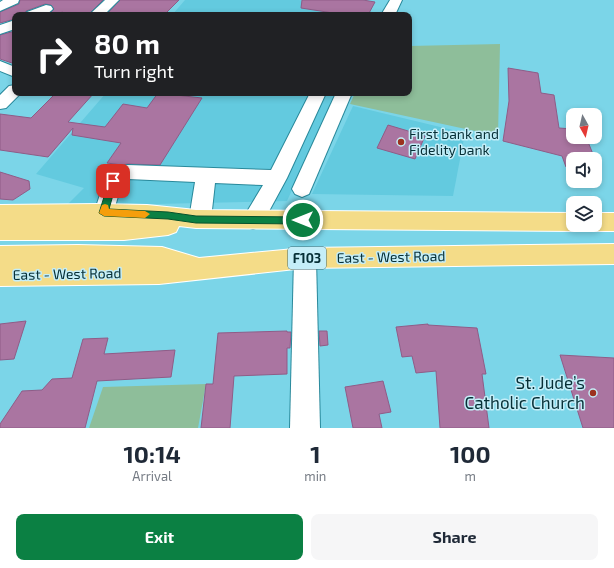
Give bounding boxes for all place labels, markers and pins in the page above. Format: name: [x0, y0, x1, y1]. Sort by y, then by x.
place label: First bank and Fidelity bank: [409, 125, 499, 158]
marker: First bank and Fidelity bank: [396, 137, 406, 147]
pin: [96, 164, 130, 198]
place label: St. Jude’s Catholic Church: [465, 372, 585, 412]
marker: St. Jude’s Catholic Church: [588, 388, 598, 398]

